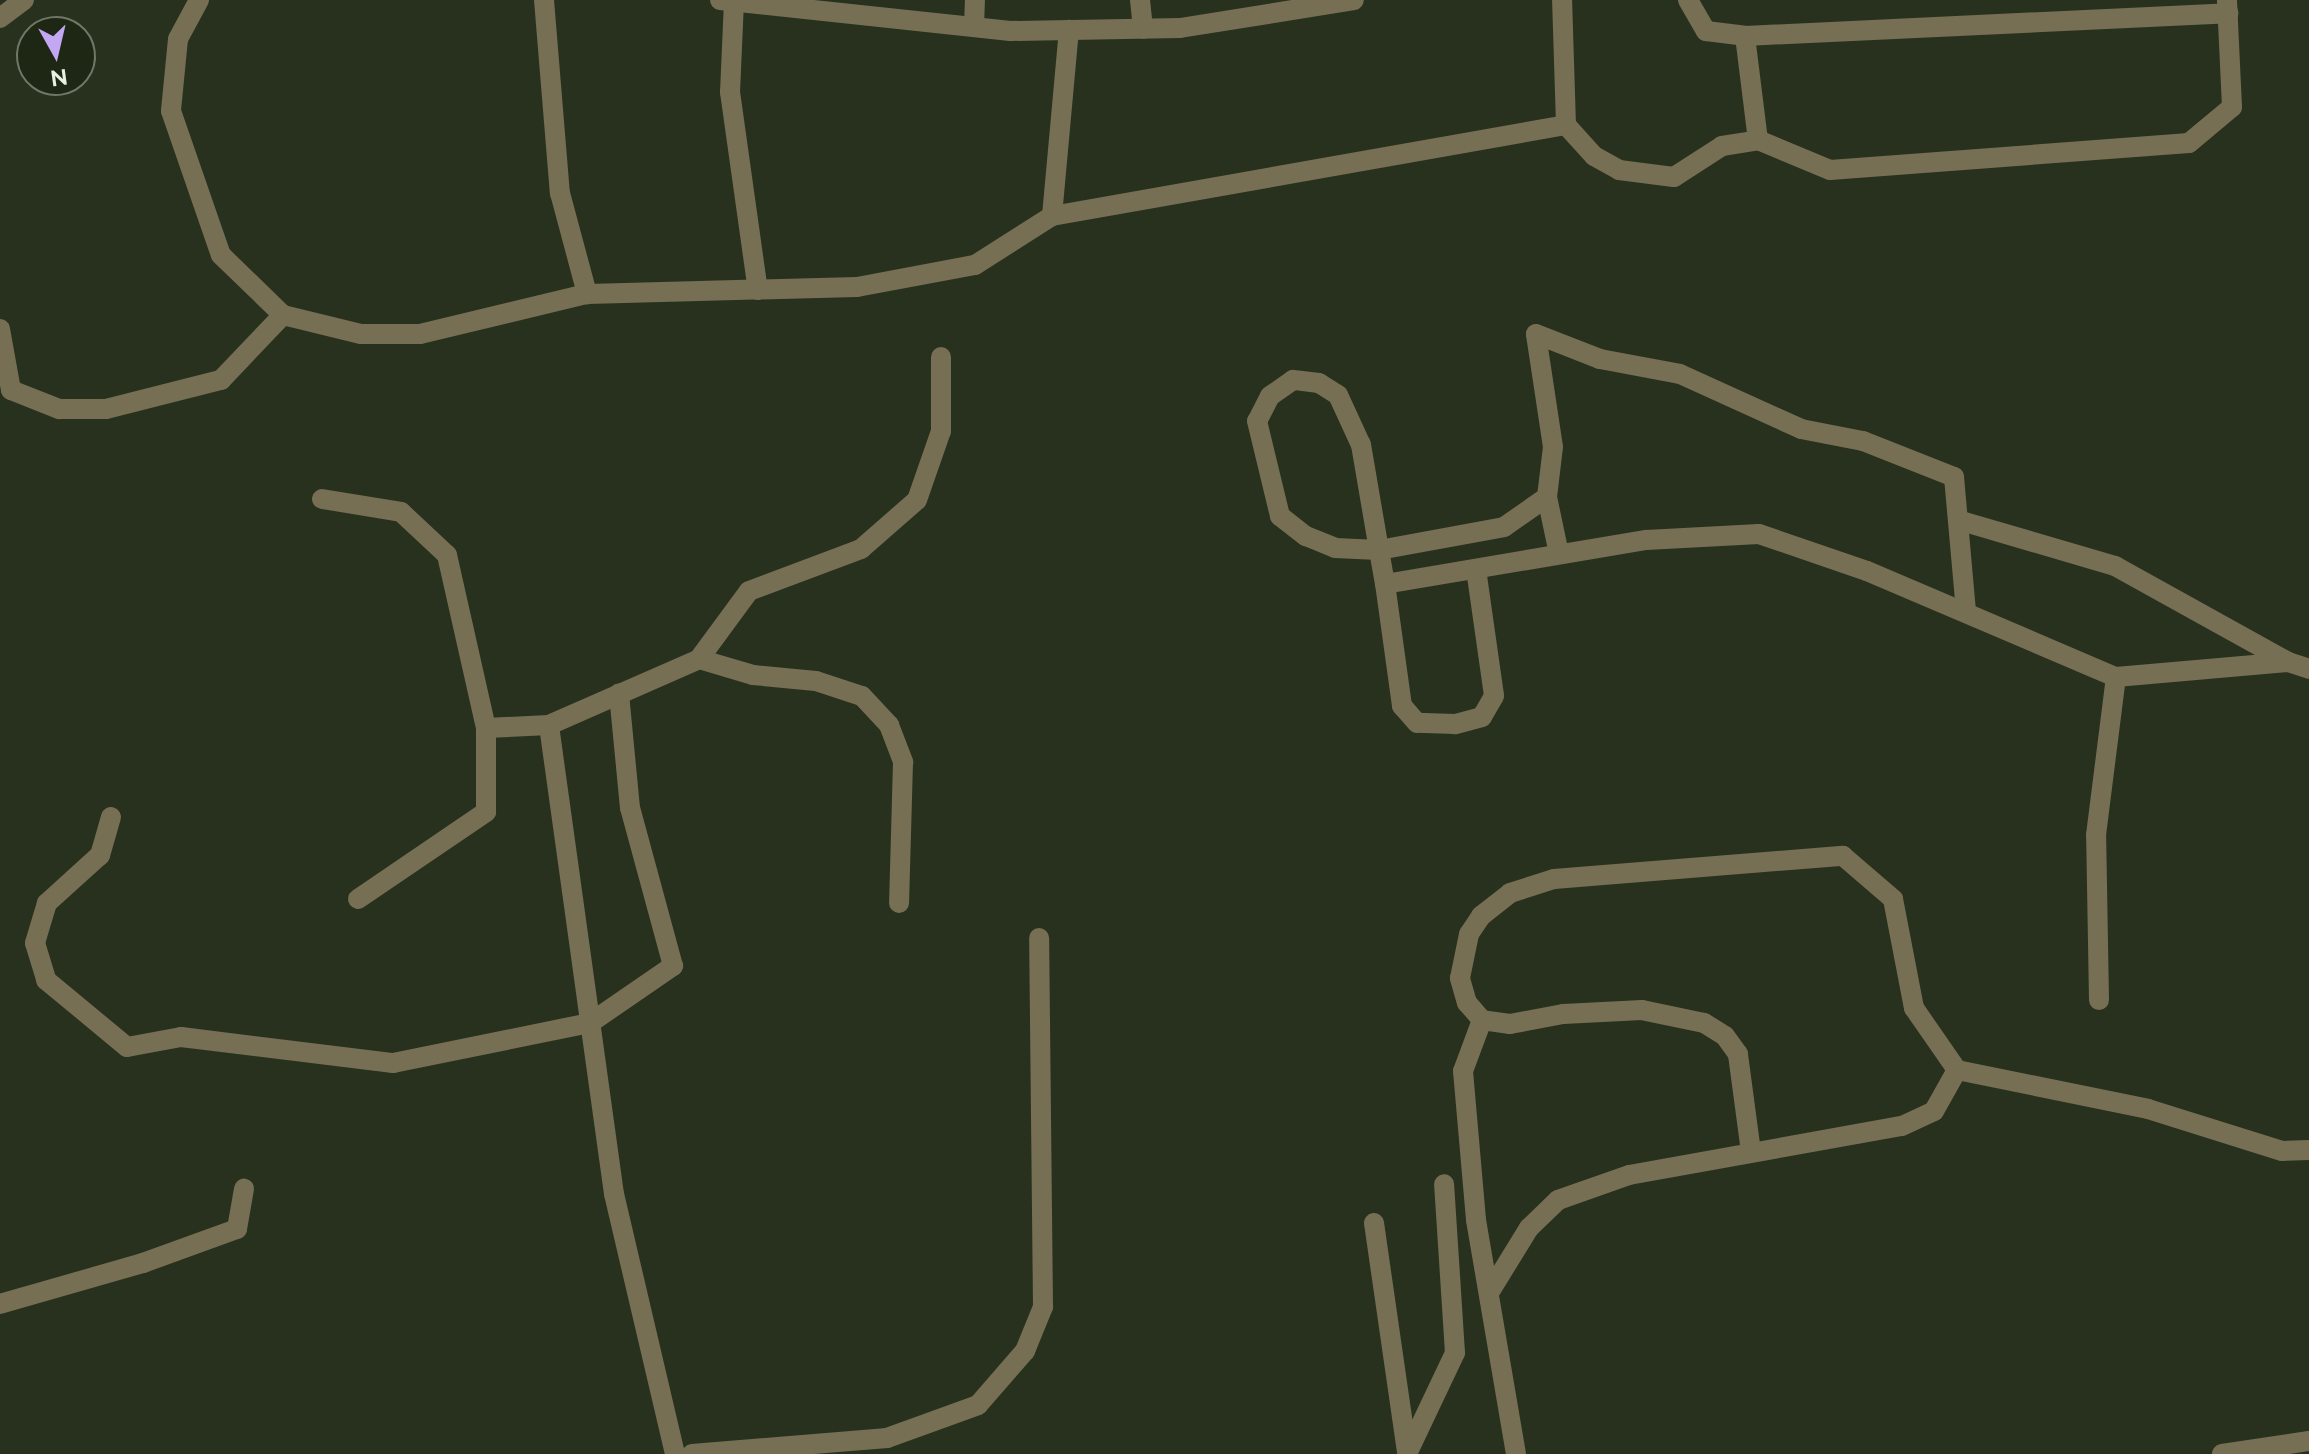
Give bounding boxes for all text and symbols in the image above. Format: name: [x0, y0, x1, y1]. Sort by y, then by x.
north arrow: [16, 16, 96, 96]
text: N: [49, 64, 69, 92]

